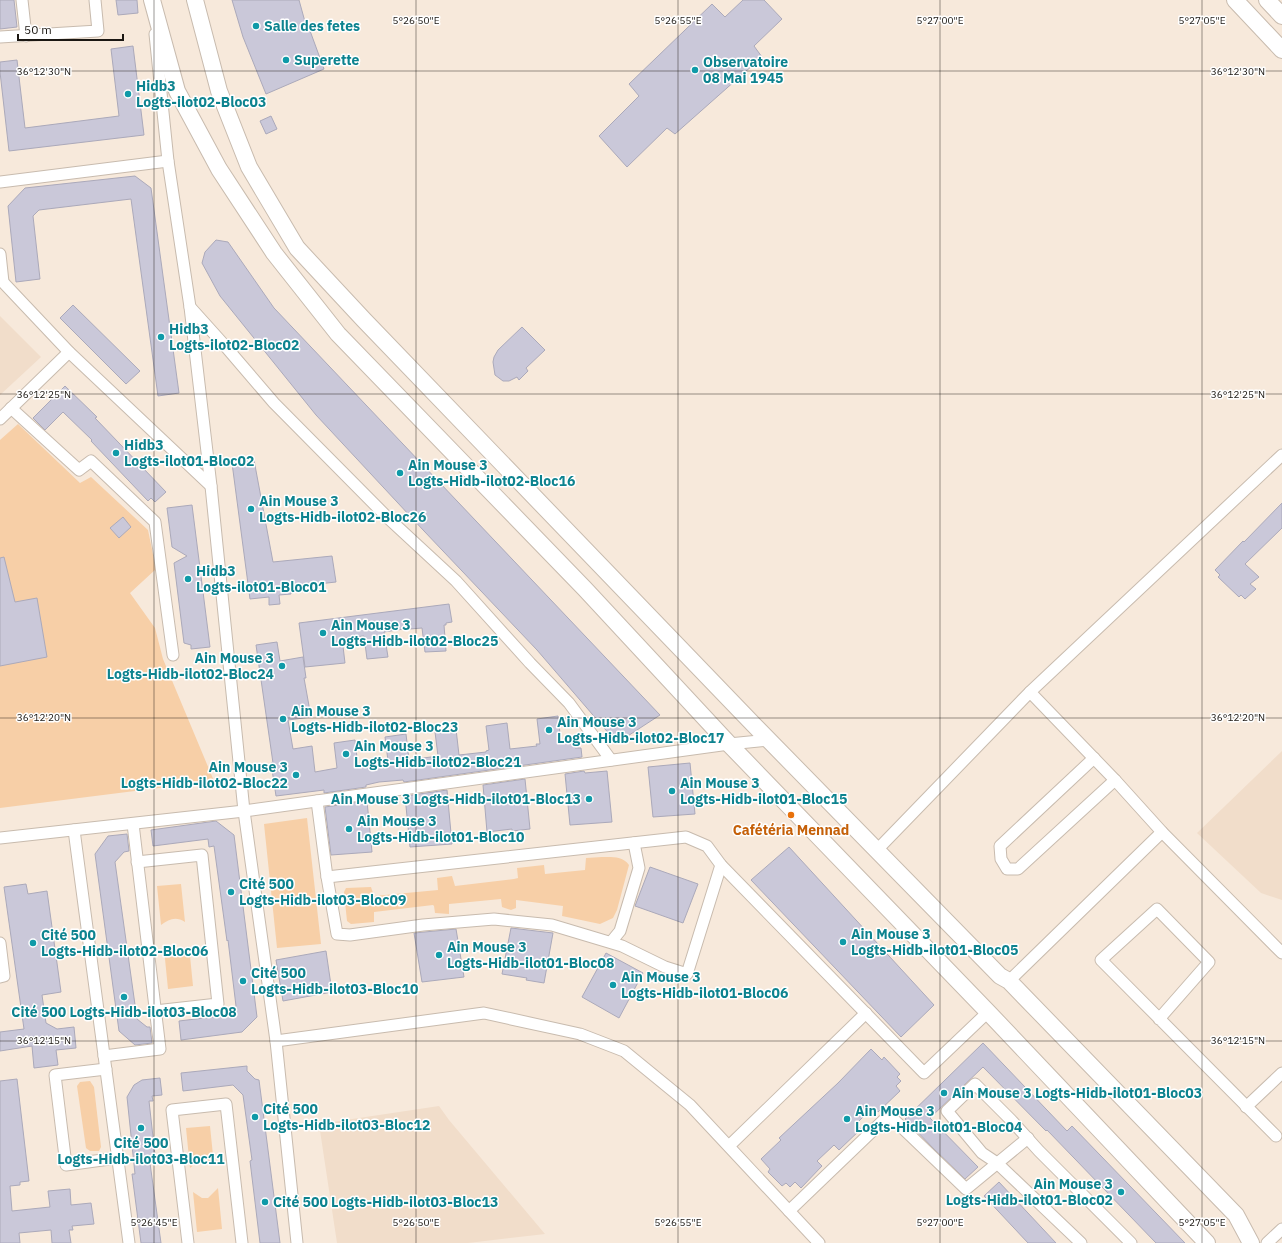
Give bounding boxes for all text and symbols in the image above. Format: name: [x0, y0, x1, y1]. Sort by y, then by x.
text: 5°26'50"E: [392, 14, 440, 27]
text: 5°26'55"E: [654, 14, 702, 27]
text: 5°27'00"E: [916, 14, 964, 27]
text: 5°27'05"E: [1178, 14, 1226, 27]
scale bar: [18, 16, 123, 42]
place label: Salle des fetes: [264, 17, 360, 35]
marker: Salle des fetes: [251, 21, 261, 31]
text: 50 m: [24, 22, 52, 37]
place label: Superette: [294, 51, 360, 69]
place label: Observatoire 08 Mai 1945: [703, 53, 788, 87]
marker: Superette: [281, 55, 291, 65]
text: 36°12'30"N: [17, 65, 71, 78]
marker: Observatoire 08 Mai 1945: [690, 65, 700, 75]
text: 36°12'30"N: [1211, 65, 1265, 78]
place label: Hidb3 Logts-ilot02-Bloc03: [136, 77, 266, 111]
marker: Hidb3 Logts-ilot02-Bloc03: [123, 89, 133, 99]
place label: Hidb3 Logts-ilot02-Bloc02: [169, 320, 299, 354]
marker: Hidb3 Logts-ilot02-Bloc02: [156, 332, 166, 342]
text: 36°12'25"N: [17, 388, 71, 401]
text: 36°12'25"N: [1211, 388, 1265, 401]
place label: Hidb3 Logts-ilot01-Bloc02: [124, 436, 254, 470]
marker: Hidb3 Logts-ilot01-Bloc02: [111, 448, 121, 458]
place label: Ain Mouse 3 Logts-Hidb-ilot02-Bloc16: [408, 456, 575, 490]
marker: Ain Mouse 3 Logts-Hidb-ilot02-Bloc16: [395, 468, 405, 478]
place label: Ain Mouse 3 Logts-Hidb-ilot02-Bloc26: [259, 492, 426, 526]
marker: Ain Mouse 3 Logts-Hidb-ilot02-Bloc26: [246, 504, 256, 514]
place label: Hidb3 Logts-ilot01-Bloc01: [196, 562, 327, 596]
marker: Hidb3 Logts-ilot01-Bloc01: [183, 574, 193, 584]
place label: Ain Mouse 3 Logts-Hidb-ilot02-Bloc25: [331, 616, 498, 650]
marker: Ain Mouse 3 Logts-Hidb-ilot02-Bloc25: [318, 628, 328, 638]
place label: Ain Mouse 3 Logts-Hidb-ilot02-Bloc24: [107, 649, 274, 683]
marker: Ain Mouse 3 Logts-Hidb-ilot02-Bloc24: [277, 661, 287, 671]
place label: Ain Mouse 3 Logts-Hidb-ilot02-Bloc23: [291, 702, 458, 736]
text: 36°12'20"N: [17, 711, 71, 724]
text: 36°12'20"N: [1211, 711, 1265, 724]
place label: Ain Mouse 3 Logts-Hidb-ilot02-Bloc17: [557, 713, 724, 747]
marker: Ain Mouse 3 Logts-Hidb-ilot02-Bloc23: [278, 714, 288, 724]
marker: Ain Mouse 3 Logts-Hidb-ilot02-Bloc17: [544, 725, 554, 735]
place label: Ain Mouse 3 Logts-Hidb-ilot02-Bloc21: [354, 737, 522, 771]
marker: Ain Mouse 3 Logts-Hidb-ilot02-Bloc21: [341, 749, 351, 759]
place label: Ain Mouse 3 Logts-Hidb-ilot02-Bloc22: [121, 758, 288, 792]
marker: Ain Mouse 3 Logts-Hidb-ilot02-Bloc22: [291, 770, 301, 780]
place label: Ain Mouse 3 Logts-Hidb-ilot01-Bloc15: [680, 774, 847, 808]
marker: Ain Mouse 3 Logts-Hidb-ilot01-Bloc15: [667, 786, 677, 796]
place label: Ain Mouse 3 Logts-Hidb-ilot01-Bloc13: [331, 790, 581, 808]
marker: Ain Mouse 3 Logts-Hidb-ilot01-Bloc13: [584, 794, 594, 804]
marker: Cafétéria Mennad: [786, 810, 796, 820]
place label: Ain Mouse 3 Logts-Hidb-ilot01-Bloc10: [357, 812, 524, 846]
place label: Cafétéria Mennad: [733, 821, 849, 839]
marker: Ain Mouse 3 Logts-Hidb-ilot01-Bloc10: [344, 824, 354, 834]
place label: Cité 500 Logts-Hidb-ilot03-Bloc09: [239, 875, 406, 909]
marker: Cité 500 Logts-Hidb-ilot03-Bloc09: [226, 887, 236, 897]
place label: Ain Mouse 3 Logts-Hidb-ilot01-Bloc05: [851, 925, 1018, 959]
place label: Cité 500 Logts-Hidb-ilot02-Bloc06: [41, 926, 208, 960]
marker: Ain Mouse 3 Logts-Hidb-ilot01-Bloc05: [838, 937, 848, 947]
marker: Cité 500 Logts-Hidb-ilot02-Bloc06: [28, 938, 38, 948]
place label: Ain Mouse 3 Logts-Hidb-ilot01-Bloc08: [447, 938, 614, 972]
marker: Ain Mouse 3 Logts-Hidb-ilot01-Bloc08: [434, 950, 444, 960]
place label: Cité 500 Logts-Hidb-ilot03-Bloc10: [251, 964, 418, 998]
place label: Ain Mouse 3 Logts-Hidb-ilot01-Bloc06: [621, 968, 788, 1002]
marker: Cité 500 Logts-Hidb-ilot03-Bloc10: [238, 976, 248, 986]
marker: Ain Mouse 3 Logts-Hidb-ilot01-Bloc06: [608, 980, 618, 990]
marker: Cité 500 Logts-Hidb-ilot03-Bloc08: [119, 992, 129, 1002]
place label: Cité 500 Logts-Hidb-ilot03-Bloc08: [11, 1003, 237, 1021]
text: 36°12'15"N: [17, 1034, 71, 1047]
text: 36°12'15"N: [1211, 1034, 1265, 1047]
place label: Ain Mouse 3 Logts-Hidb-ilot01-Bloc03: [952, 1084, 1202, 1102]
marker: Ain Mouse 3 Logts-Hidb-ilot01-Bloc03: [939, 1088, 949, 1098]
place label: Cité 500 Logts-Hidb-ilot03-Bloc12: [263, 1100, 430, 1134]
place label: Ain Mouse 3 Logts-Hidb-ilot01-Bloc04: [855, 1102, 1022, 1136]
marker: Cité 500 Logts-Hidb-ilot03-Bloc12: [250, 1112, 260, 1122]
marker: Ain Mouse 3 Logts-Hidb-ilot01-Bloc04: [842, 1114, 852, 1124]
marker: Cité 500 Logts-Hidb-ilot03-Bloc11: [136, 1123, 146, 1133]
place label: Cité 500 Logts-Hidb-ilot03-Bloc11: [57, 1134, 225, 1168]
place label: Ain Mouse 3 Logts-Hidb-ilot01-Bloc02: [946, 1175, 1113, 1209]
marker: Ain Mouse 3 Logts-Hidb-ilot01-Bloc02: [1116, 1187, 1126, 1197]
place label: Cité 500 Logts-Hidb-ilot03-Bloc13: [273, 1193, 498, 1211]
marker: Cité 500 Logts-Hidb-ilot03-Bloc13: [260, 1197, 270, 1207]
text: 5°26'45"E: [130, 1216, 178, 1229]
text: 5°26'50"E: [392, 1216, 440, 1229]
text: 5°26'55"E: [654, 1216, 702, 1229]
text: 5°27'00"E: [916, 1216, 964, 1229]
text: 5°27'05"E: [1178, 1216, 1226, 1229]

